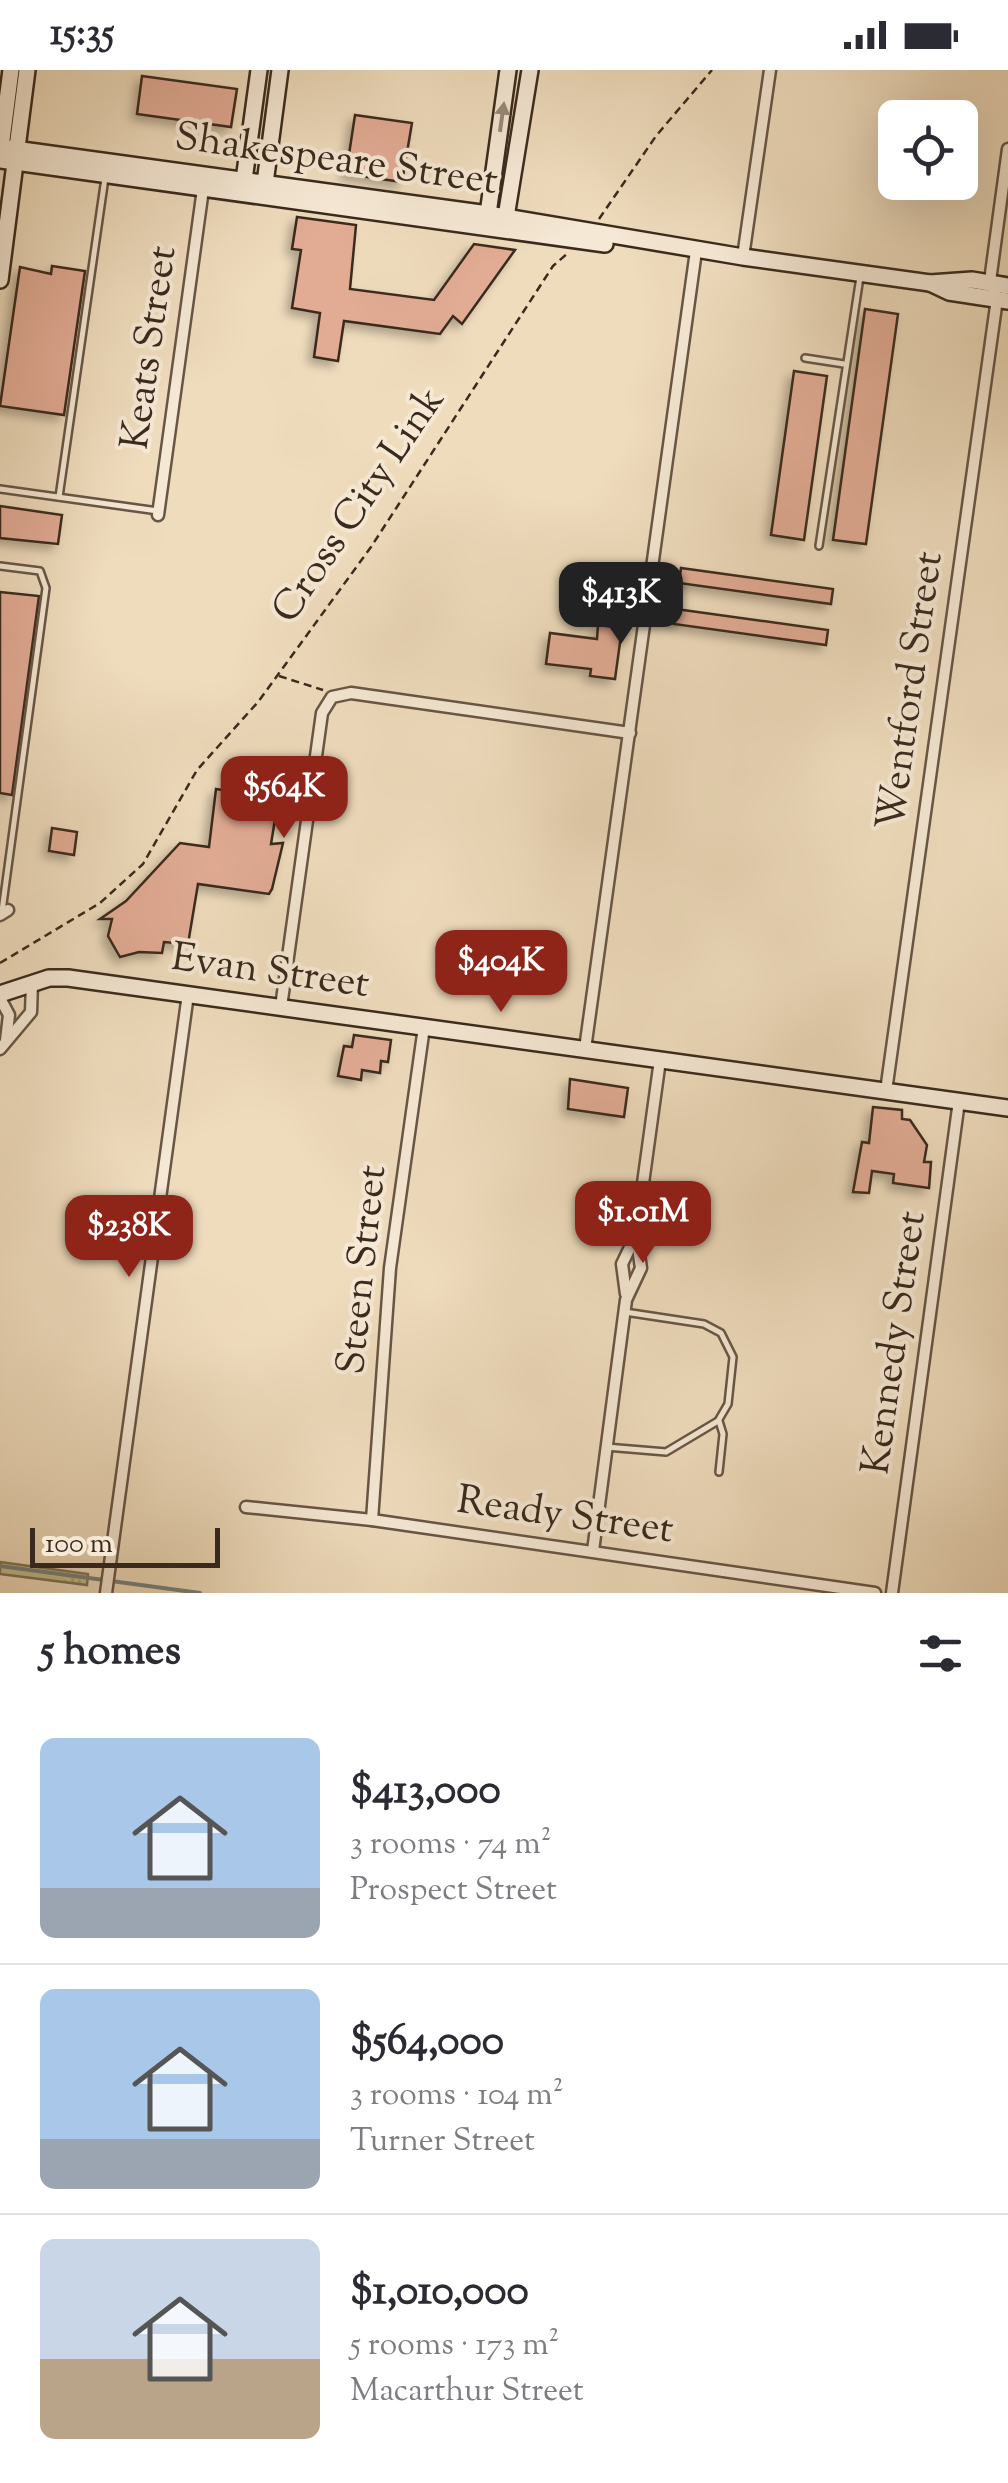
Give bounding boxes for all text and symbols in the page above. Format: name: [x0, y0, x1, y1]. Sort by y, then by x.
text: 15:35: [50, 8, 114, 62]
map controls: [878, 100, 978, 200]
button: locate: [878, 100, 978, 200]
one-way arrow: [494, 101, 510, 133]
street label: Shakespeare Street: [171, 110, 501, 212]
street label: Keats Street: [109, 242, 194, 454]
street label: Cross City Link: [260, 376, 460, 636]
street label: Wentford Street: [864, 548, 960, 834]
pin: $413K: [551, 562, 691, 647]
text: $413K: [581, 571, 661, 617]
pin: $564K: [214, 756, 354, 841]
text: $564K: [243, 765, 325, 811]
pin: $404K: [431, 930, 571, 1015]
street label: Evan Street: [168, 931, 373, 1015]
text: $404K: [457, 939, 545, 985]
street label: Steen Street: [325, 1162, 403, 1378]
pin: $1.01M: [562, 1181, 724, 1266]
text: $1.01M: [597, 1190, 689, 1236]
pin: $238K: [59, 1195, 199, 1280]
text: $238K: [87, 1204, 171, 1250]
street label: Kennedy Street: [849, 1207, 943, 1478]
street label: Ready Street: [453, 1474, 677, 1560]
scale bar: [30, 1523, 220, 1568]
text: 100 m: [45, 1525, 113, 1565]
text: 5 homes: [40, 1623, 181, 1683]
icon: filters: [913, 1626, 968, 1681]
text: $413,000: [350, 1762, 501, 1822]
icon: home: [120, 1778, 240, 1898]
text: 3 rooms · 74 m²: [350, 1822, 552, 1868]
text: Prospect Street: [350, 1868, 557, 1914]
text: $564,000: [350, 2013, 504, 2073]
icon: home: [120, 2029, 240, 2149]
text: 3 rooms · 104 m²: [350, 2073, 564, 2119]
text: Turner Street: [350, 2119, 535, 2165]
text: $1,010,000: [350, 2263, 529, 2323]
icon: home: [120, 2279, 240, 2399]
text: 5 rooms · 173 m²: [350, 2323, 559, 2369]
text: Macarthur Street: [350, 2369, 584, 2415]

